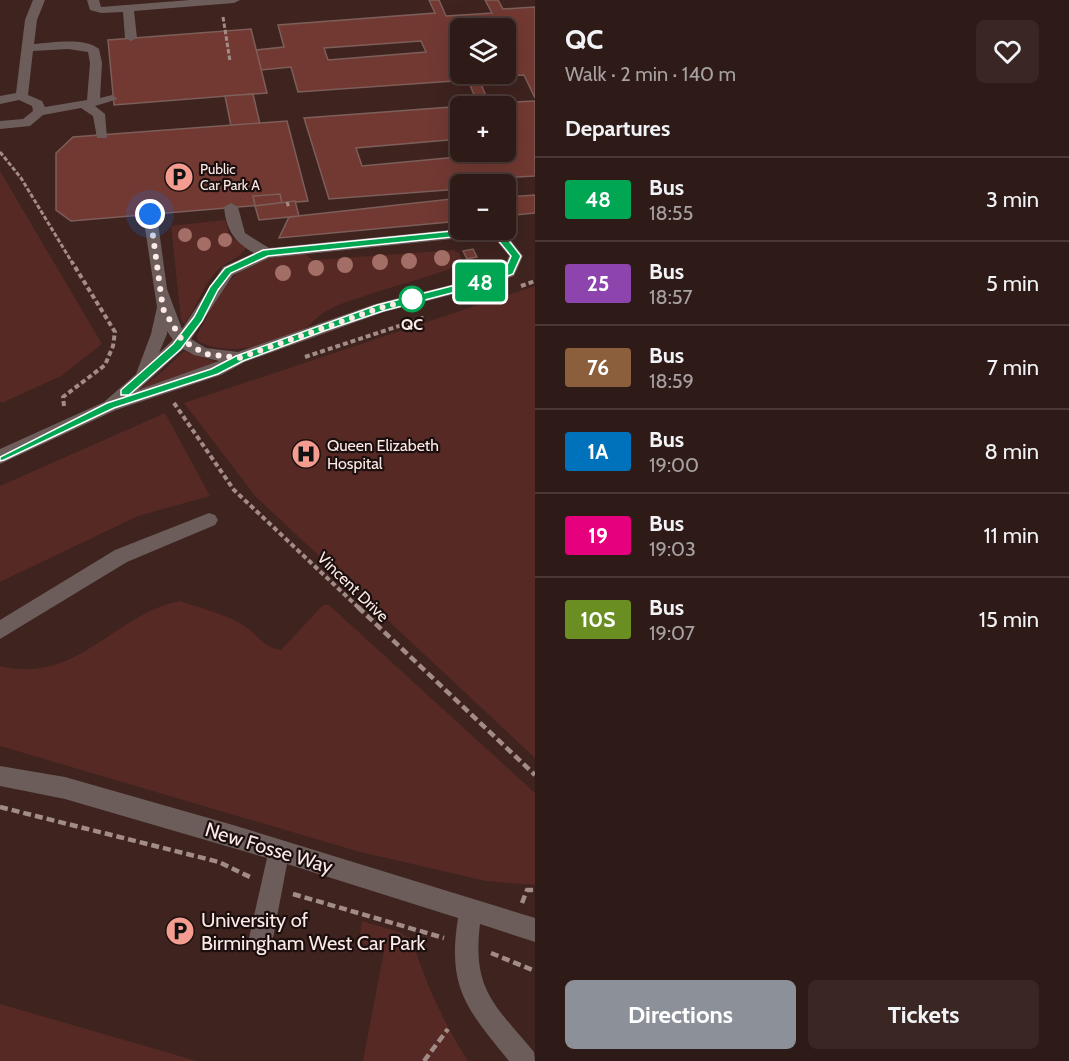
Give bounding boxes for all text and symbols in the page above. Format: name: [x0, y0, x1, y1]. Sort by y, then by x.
map controls: [450, 18, 516, 240]
button: layers: [450, 18, 516, 84]
button: heart: [976, 20, 1039, 83]
text: QC: [565, 22, 603, 56]
text: Walk · 2 min · 140 m: [565, 62, 736, 86]
button: +: [450, 96, 516, 162]
text: Departures: [565, 115, 670, 142]
place label: Public Car Park A: [200, 160, 260, 194]
parking icon: Public Car Park A: [163, 161, 195, 193]
button: −: [450, 174, 516, 240]
text: Bus: [649, 174, 684, 201]
text: 3 min: [986, 186, 1039, 213]
text: 48: [585, 187, 611, 212]
your location: [135, 199, 165, 229]
text: 18:55: [649, 201, 693, 225]
text: Bus: [649, 258, 684, 285]
line badge: 48: [453, 262, 507, 302]
text: 48: [467, 270, 493, 295]
text: 5 min: [986, 270, 1039, 297]
text: 25: [587, 271, 609, 296]
text: 18:57: [649, 285, 693, 309]
marker: QC: [399, 286, 425, 312]
place label: QC: [401, 315, 423, 334]
text: Bus: [649, 342, 684, 369]
text: 7 min: [987, 354, 1039, 381]
text: 76: [587, 355, 609, 380]
text: 18:59: [649, 369, 694, 393]
text: Bus: [649, 426, 684, 453]
place label: Queen Elizabeth Hospital: [327, 436, 439, 473]
hospital icon: Queen Elizabeth Hospital: [290, 438, 322, 470]
text: 8 min: [984, 438, 1039, 465]
text: 1A: [588, 439, 608, 464]
text: 19:00: [649, 453, 699, 477]
text: Bus: [649, 510, 684, 537]
text: 11 min: [983, 522, 1039, 549]
text: 19: [588, 523, 608, 548]
text: 19:03: [649, 537, 696, 561]
street label: Vincent Drive: [313, 548, 393, 626]
text: Bus: [649, 594, 684, 621]
text: 15 min: [979, 606, 1039, 633]
text: 10S: [581, 607, 615, 632]
text: 19:07: [649, 621, 695, 645]
street label: New Fosse Way: [202, 817, 336, 879]
place label: University of Birmingham West Car Park: [201, 908, 425, 955]
parking icon: University of Birmingham West Car Park: [164, 915, 196, 947]
button: Directions: [565, 980, 796, 1049]
button: Tickets: [808, 980, 1039, 1049]

